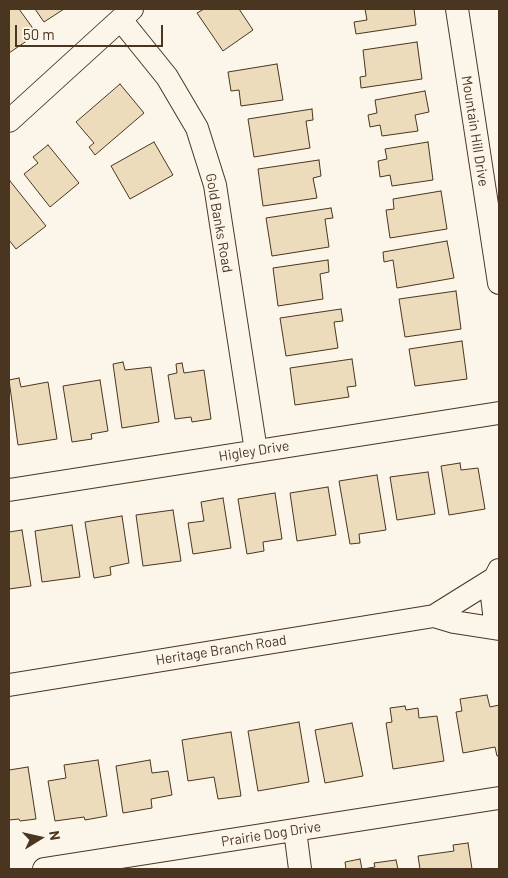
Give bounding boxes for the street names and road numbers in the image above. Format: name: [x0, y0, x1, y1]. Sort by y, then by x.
street label: Mountain Hill Drive: [458, 74, 492, 188]
street label: Gold Banks Road: [202, 172, 236, 274]
street label: Higley Drive: [218, 437, 290, 465]
street label: Heritage Branch Road: [154, 631, 288, 669]
street label: Prairie Dog Drive: [220, 818, 322, 850]

